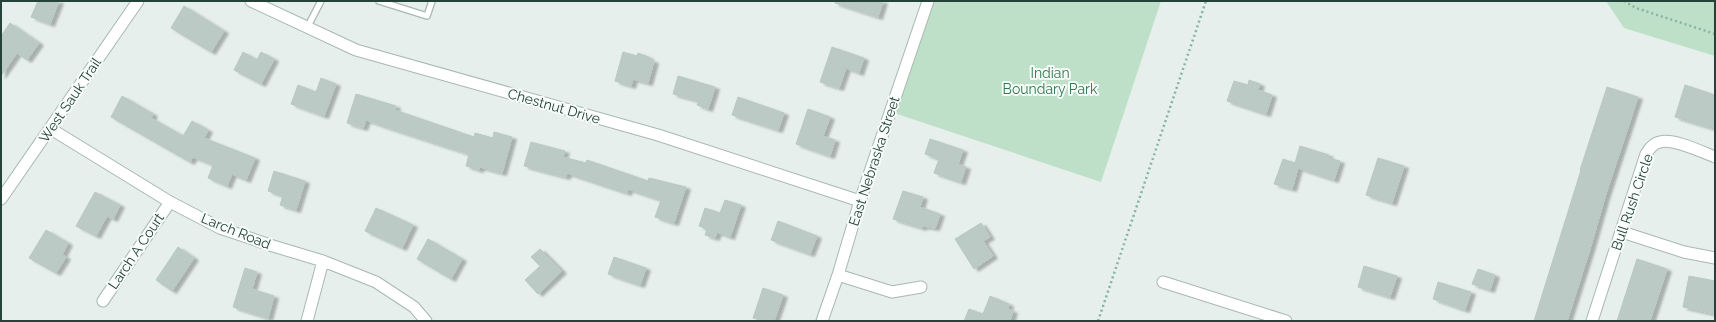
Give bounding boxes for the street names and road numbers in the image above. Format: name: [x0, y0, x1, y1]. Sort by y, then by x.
street label: West Sauk Trail: [36, 54, 104, 145]
street label: Chestnut Drive: [506, 85, 602, 127]
street label: East Nebraska Street: [845, 94, 903, 228]
street label: Bull Rush Circle: [1608, 151, 1656, 253]
street label: Larch A Court: [105, 210, 167, 292]
street label: Larch Road: [199, 210, 273, 252]

